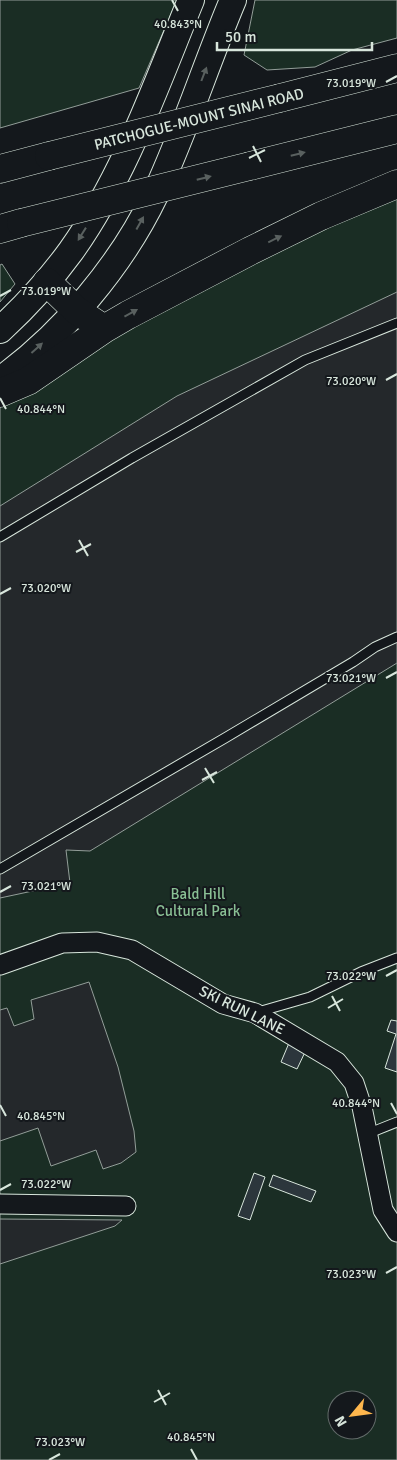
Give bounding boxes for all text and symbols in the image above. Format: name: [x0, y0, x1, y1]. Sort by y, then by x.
text: 40.843°N: [154, 17, 202, 32]
scale bar: [217, 20, 372, 52]
text: 50 m: [225, 28, 256, 46]
one-way arrow: [200, 66, 208, 81]
text: 73.019°W: [326, 76, 376, 91]
street label: PATCHOGUE-MOUNT SINAI ROAD: [92, 84, 306, 154]
one-way arrow: [290, 150, 305, 158]
one-way arrow: [196, 173, 211, 181]
one-way arrow: [135, 217, 144, 230]
one-way arrow: [77, 227, 86, 241]
one-way arrow: [268, 234, 282, 242]
text: 73.019°W: [21, 284, 71, 299]
one-way arrow: [123, 309, 138, 317]
one-way arrow: [31, 343, 44, 354]
text: 73.020°W: [326, 374, 376, 389]
text: 40.844°N: [17, 402, 65, 417]
text: 73.020°W: [21, 581, 71, 596]
text: 73.021°W: [326, 671, 376, 686]
text: 73.021°W: [21, 879, 71, 894]
park label: Bald Hill Cultural Park: [156, 885, 241, 920]
text: 73.022°W: [326, 969, 376, 984]
street label: SKI RUN LANE: [196, 982, 288, 1038]
text: 40.844°N: [332, 1096, 380, 1111]
text: 40.845°N: [17, 1109, 65, 1124]
text: 73.022°W: [21, 1177, 71, 1192]
text: 73.023°W: [326, 1267, 376, 1282]
north arrow: [327, 1390, 377, 1440]
text: N: [331, 1413, 351, 1429]
text: 40.845°N: [167, 1430, 215, 1445]
text: 73.023°W: [35, 1435, 85, 1450]

